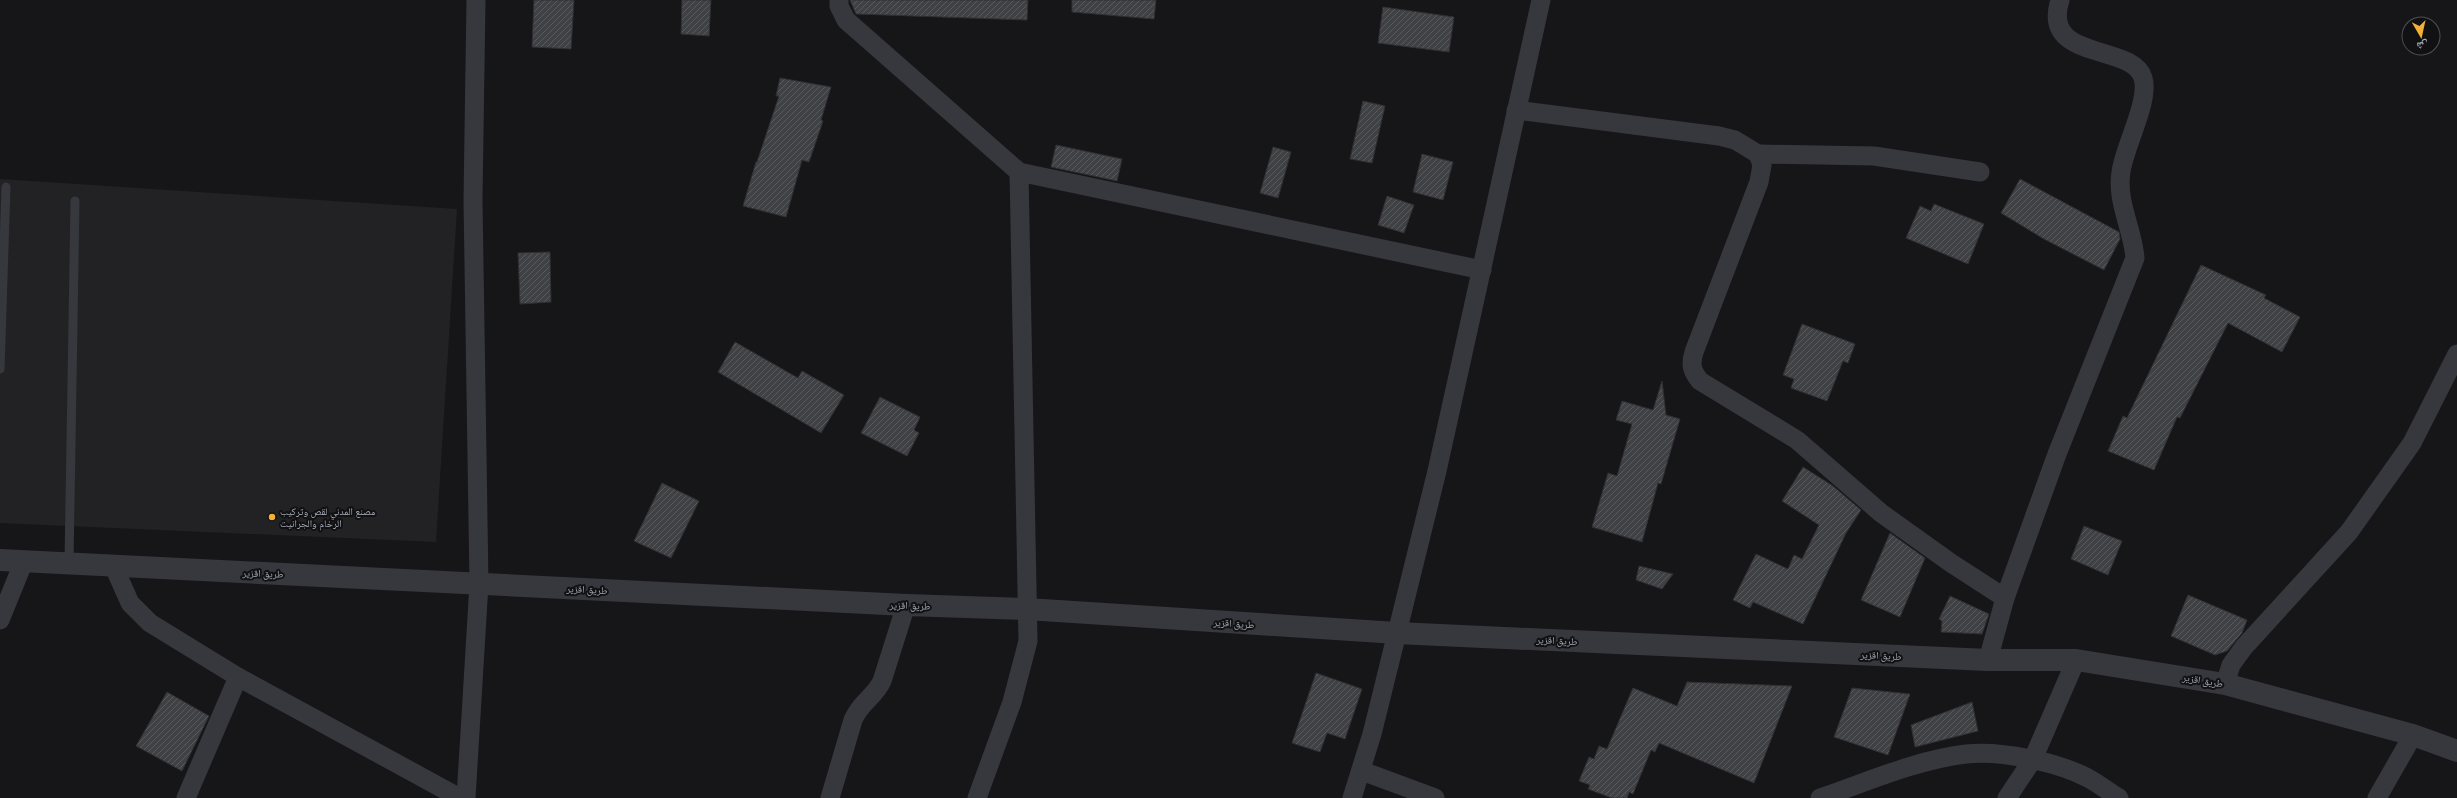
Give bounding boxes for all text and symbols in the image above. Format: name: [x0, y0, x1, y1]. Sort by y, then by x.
north arrow: [2401, 16, 2441, 56]
text: ش: [2415, 37, 2429, 53]
place label: مصنع المدني لقص وتركيب الرخام والجرانيت: [280, 505, 376, 531]
marker: مصنع المدني لقص وتركيب الرخام والجرانيت: [267, 512, 277, 522]
street label: طريق اقزير: [241, 566, 284, 581]
street label: طريق اقزير: [565, 582, 608, 597]
street label: طريق اقزير: [888, 598, 931, 613]
street label: طريق اقزير: [1212, 616, 1255, 631]
street label: طريق اقزير: [1535, 633, 1578, 648]
street label: طريق اقزير: [1859, 648, 1902, 663]
street label: طريق اقزير: [2181, 670, 2225, 691]

